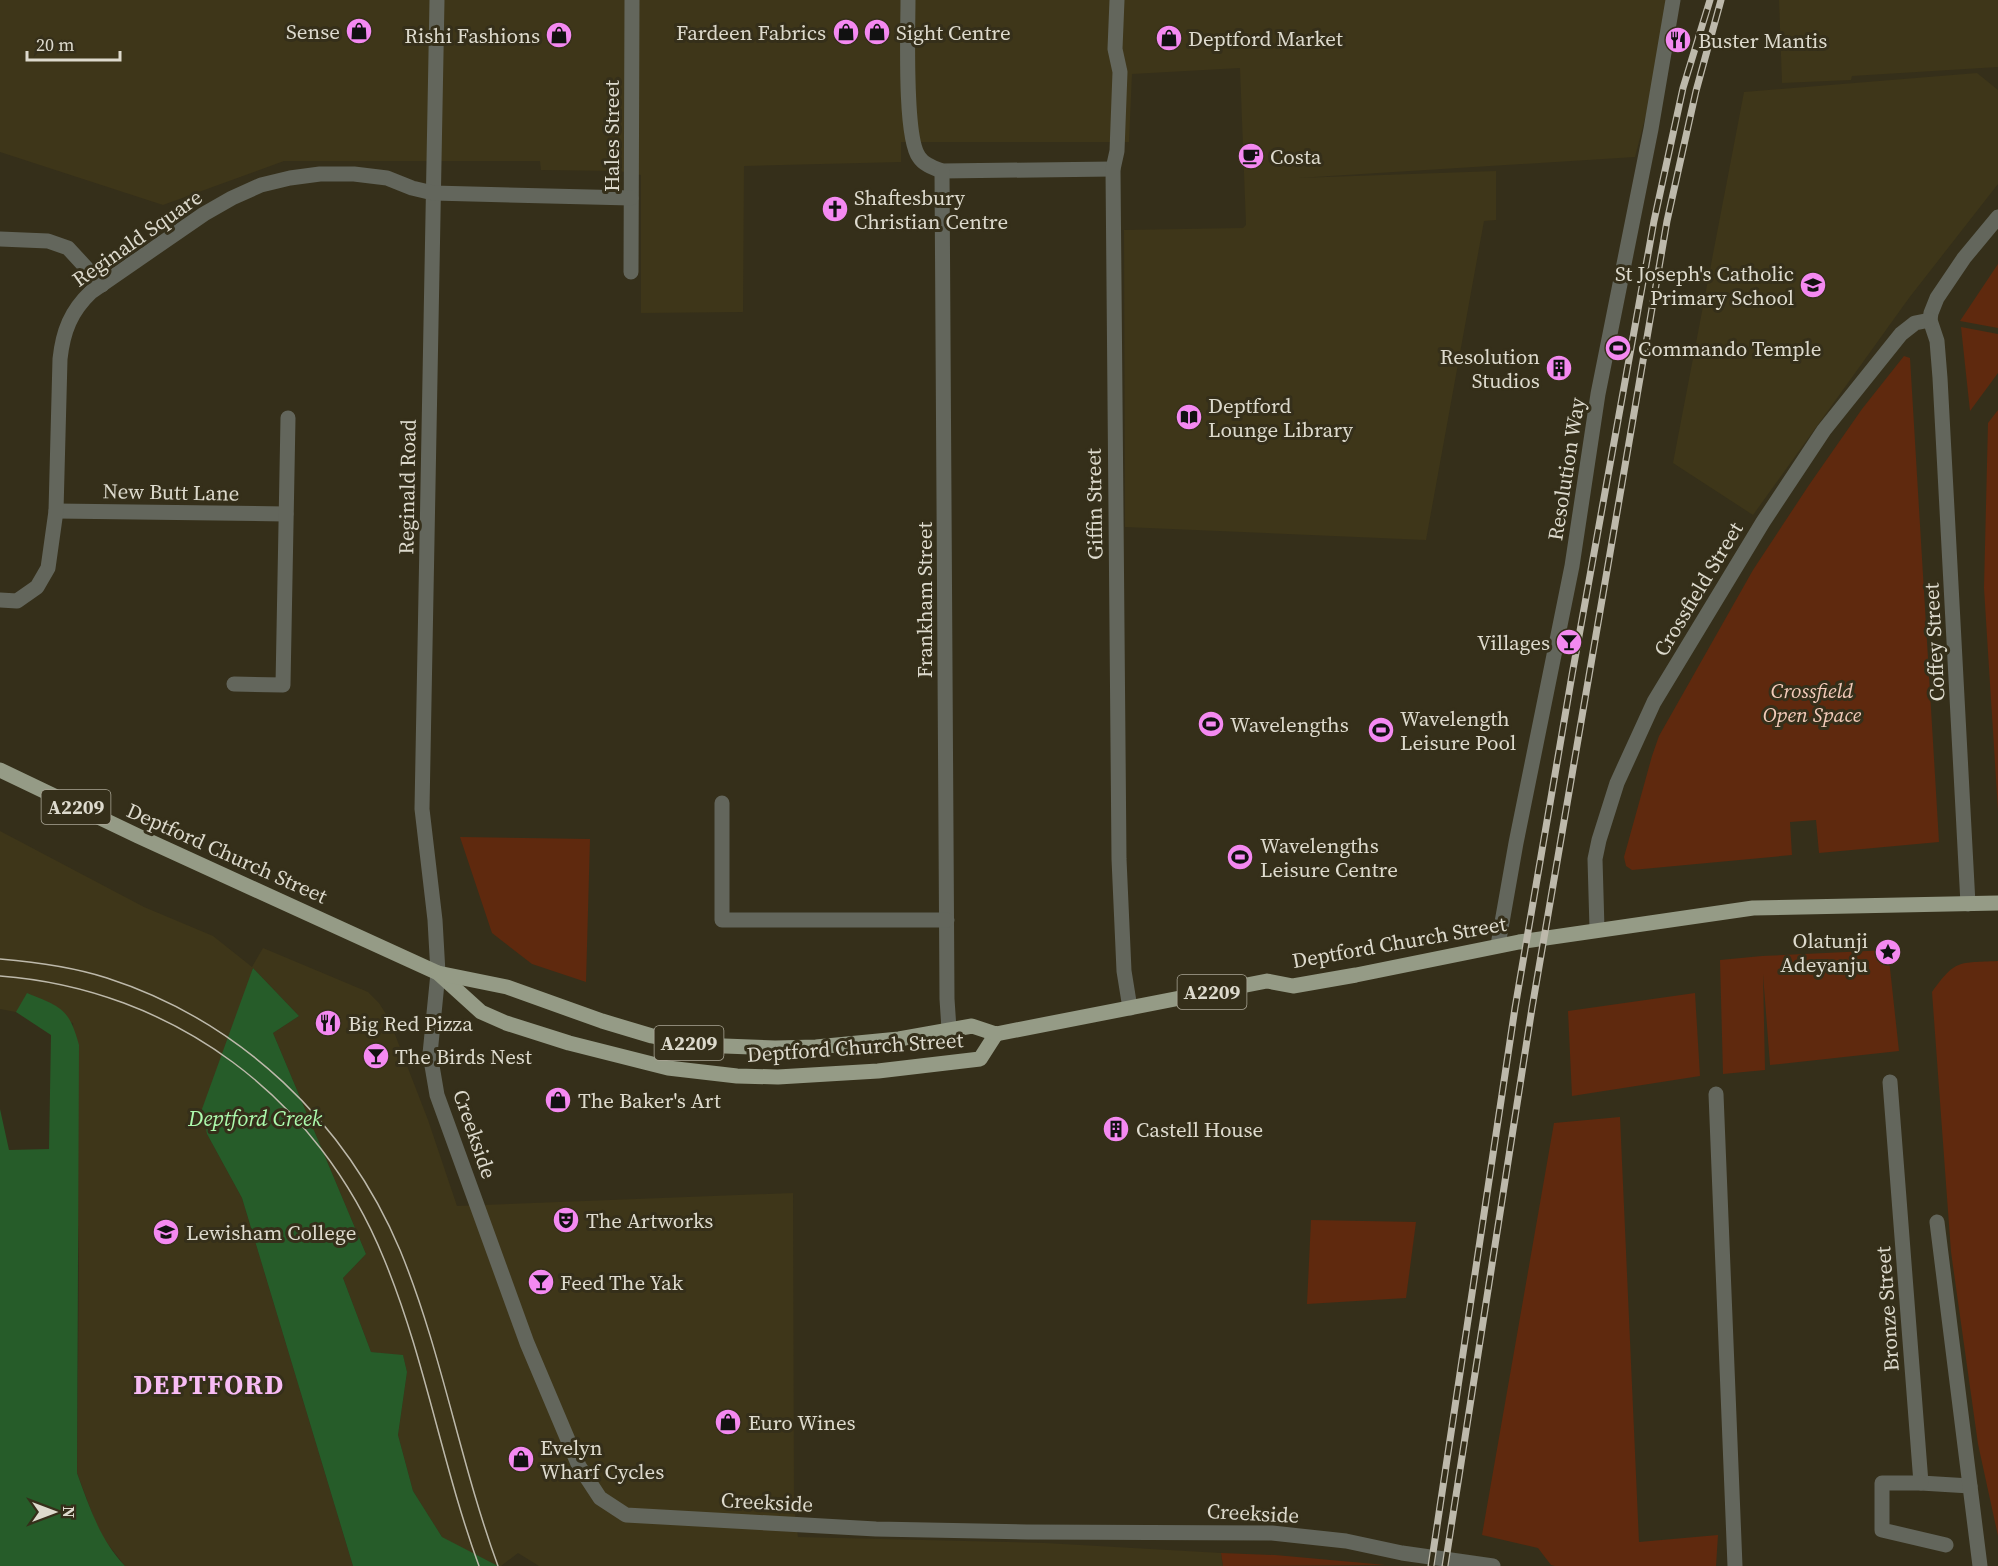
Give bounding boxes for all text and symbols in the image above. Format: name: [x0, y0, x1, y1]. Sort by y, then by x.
shop icon: Sense: [344, 16, 374, 46]
place label: Sense: [286, 17, 340, 46]
shop icon: Fardeen Fabrics: [831, 17, 861, 47]
shop icon: Sight Centre: [862, 17, 892, 47]
place label: Fardeen Fabrics: [676, 18, 826, 47]
place label: Sight Centre: [896, 18, 1011, 47]
shop icon: Rishi Fashions: [544, 20, 574, 50]
place label: Rishi Fashions: [404, 21, 540, 50]
shop icon: Deptford Market: [1154, 23, 1184, 53]
scale bar: [27, 24, 120, 62]
place label: Deptford Market: [1188, 24, 1343, 53]
restaurant icon: Buster Mantis: [1663, 25, 1693, 55]
place label: Buster Mantis: [1698, 26, 1827, 55]
text: 20 m: [36, 32, 74, 57]
street label: Hales Street: [597, 80, 626, 192]
cafe icon: Costa: [1236, 141, 1266, 171]
place label: Costa: [1270, 142, 1322, 171]
street label: Reginald Square: [66, 182, 208, 294]
place label: Shaftesbury Christian Centre: [854, 183, 1008, 236]
church icon: Shaftesbury Christian Centre: [820, 194, 850, 224]
place label: St Joseph's Catholic Primary School: [1615, 259, 1794, 312]
school or university icon: St Joseph's Catholic Primary School: [1798, 270, 1828, 300]
sports icon: Commando Temple: [1603, 333, 1633, 363]
place label: Commando Temple: [1638, 334, 1821, 363]
place label: Resolution Studios: [1440, 342, 1540, 395]
building icon: Resolution Studios: [1544, 353, 1574, 383]
place label: Deptford Lounge Library: [1208, 391, 1353, 444]
street label: Resolution Way: [1540, 395, 1592, 543]
library icon: Deptford Lounge Library: [1174, 402, 1204, 432]
street label: Reginald Road: [391, 419, 423, 555]
street label: Giffin Street: [1079, 448, 1109, 560]
street label: New Butt Lane: [102, 476, 240, 508]
street label: Crossfield Street: [1646, 516, 1750, 662]
street label: Frankham Street: [910, 522, 939, 678]
street label: Coffey Street: [1916, 582, 1952, 702]
bar icon: Villages: [1554, 627, 1584, 657]
place label: Villages: [1477, 628, 1550, 657]
park label: Crossfield Open Space: [1763, 676, 1862, 729]
place label: Wavelength Leisure Pool: [1400, 704, 1516, 757]
sports icon: Wavelengths: [1196, 709, 1226, 739]
place label: Wavelengths: [1230, 710, 1349, 739]
sports icon: Wavelength Leisure Pool: [1366, 715, 1396, 745]
road number: A2209: [42, 790, 110, 824]
street label: Deptford Church Street: [122, 796, 332, 910]
place label: Wavelengths Leisure Centre: [1260, 831, 1398, 884]
sports icon: Wavelengths Leisure Centre: [1225, 842, 1255, 872]
street label: Deptford Church Street: [1290, 909, 1508, 975]
place label: Olatunji Adeyanju: [1780, 926, 1868, 979]
place icon: Olatunji Adeyanju: [1873, 937, 1903, 967]
road number: A2209: [1178, 975, 1246, 1009]
restaurant icon: Big Red Pizza: [313, 1008, 343, 1038]
place label: Big Red Pizza: [348, 1009, 473, 1038]
street label: Deptford Church Street: [746, 1025, 964, 1069]
road number: A2209: [654, 1026, 724, 1060]
bar icon: The Birds Nest: [361, 1041, 391, 1071]
place label: The Birds Nest: [395, 1042, 532, 1071]
shop icon: The Baker's Art: [543, 1085, 573, 1115]
street label: Creekside: [446, 1086, 504, 1182]
place label: The Baker's Art: [578, 1086, 721, 1115]
water label: Deptford Creek: [187, 1103, 323, 1133]
building icon: Castell House: [1101, 1114, 1131, 1144]
place label: Castell House: [1136, 1115, 1263, 1144]
theatre icon: The Artworks: [551, 1205, 581, 1235]
place label: The Artworks: [586, 1206, 713, 1235]
school or university icon: Lewisham College: [151, 1217, 181, 1247]
place label: Lewisham College: [186, 1218, 356, 1247]
street label: Bronze Street: [1868, 1245, 1906, 1373]
bar icon: Feed The Yak: [526, 1267, 556, 1297]
place label: Feed The Yak: [560, 1268, 684, 1297]
district label: DEPTFORD: [133, 1366, 285, 1403]
shop icon: Euro Wines: [713, 1407, 743, 1437]
place label: Euro Wines: [748, 1408, 856, 1437]
place label: Evelyn Wharf Cycles: [540, 1433, 664, 1486]
shop icon: Evelyn Wharf Cycles: [506, 1444, 536, 1474]
north arrow: [24, 1482, 84, 1542]
street label: Creekside: [720, 1485, 814, 1519]
street label: Creekside: [1206, 1496, 1300, 1530]
text: N: [58, 1506, 80, 1518]

